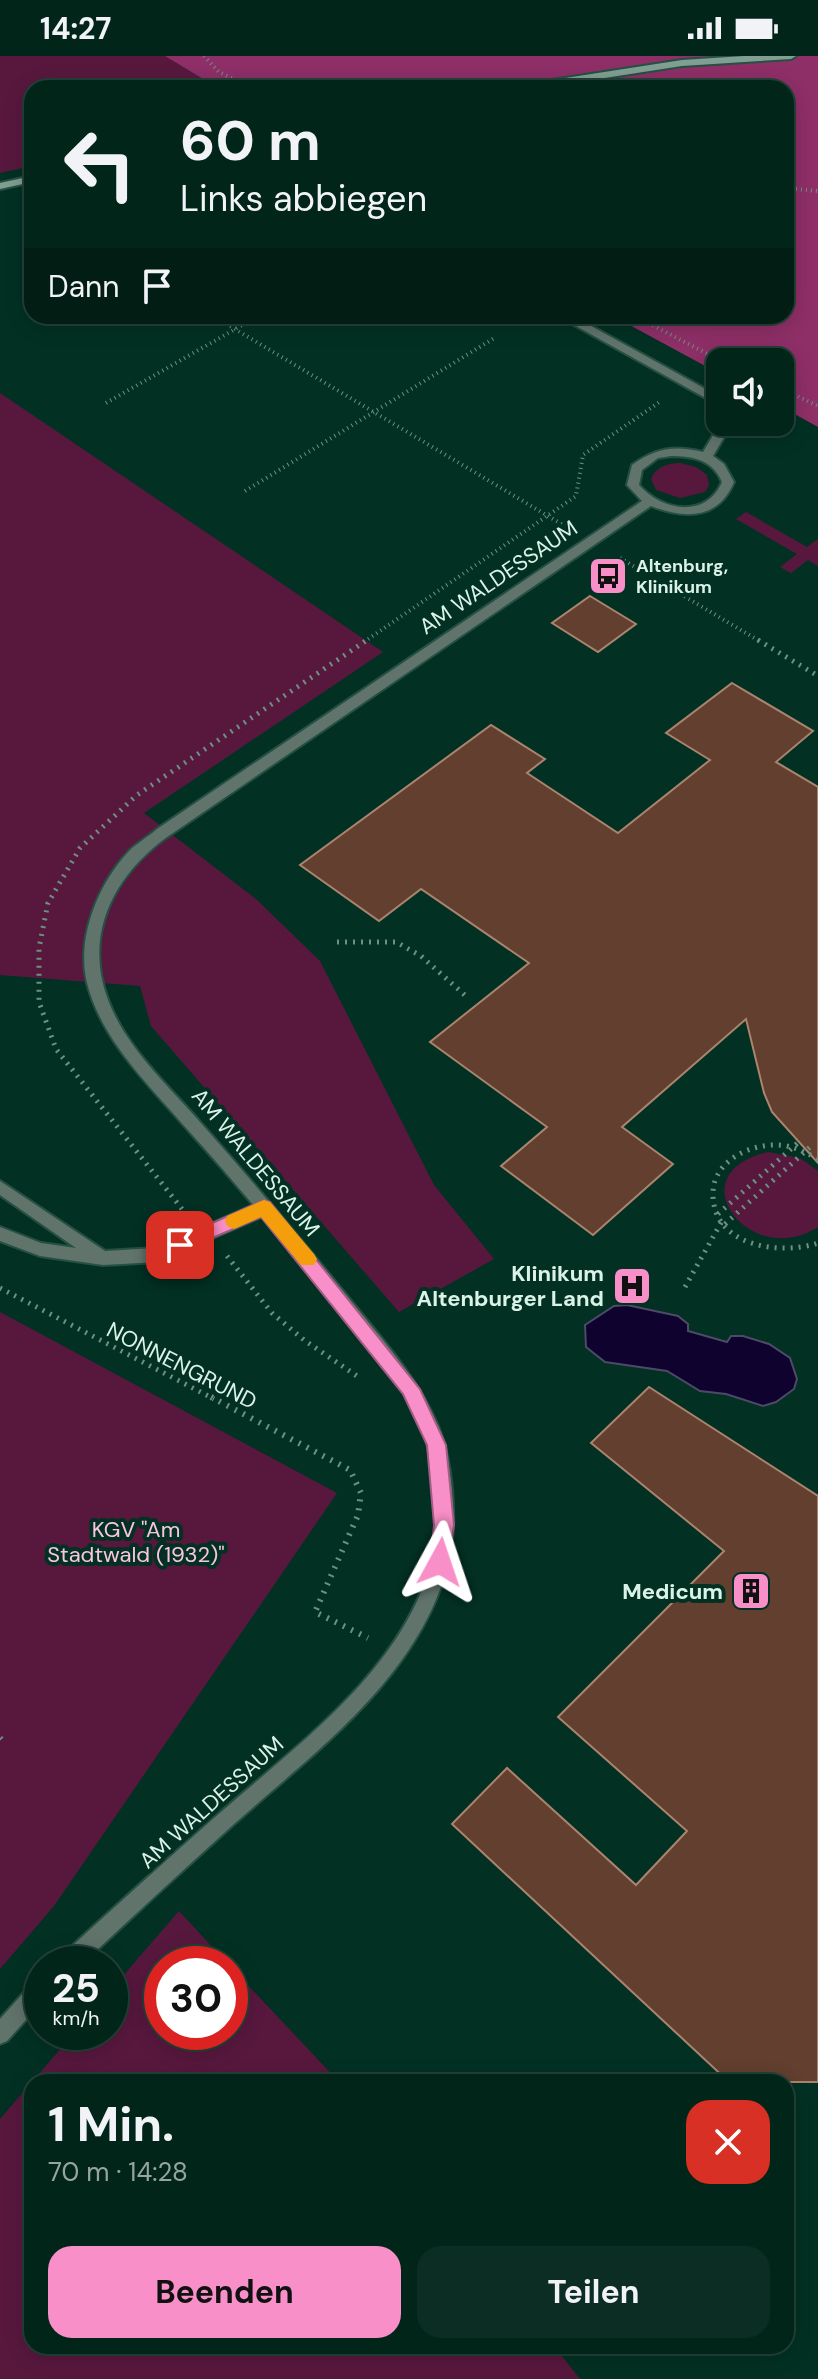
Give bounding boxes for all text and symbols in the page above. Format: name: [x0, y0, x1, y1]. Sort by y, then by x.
text: 14:27: [40, 9, 111, 48]
text: 60 m: [180, 104, 321, 177]
icon: left: [48, 112, 152, 216]
text: Links abbiegen: [180, 175, 427, 222]
icon: arrive: [135, 264, 179, 308]
text: Dann: [48, 267, 119, 306]
map controls: [706, 348, 794, 436]
button: sound: [706, 348, 794, 436]
street label: AM WALDESSAUM: [414, 514, 583, 641]
place label: Altenburg, Klinikum: [636, 554, 728, 599]
bus stop icon: Altenburg, Klinikum: [587, 555, 629, 597]
street label: AM WALDESSAUM: [185, 1082, 326, 1242]
pin: [146, 1211, 214, 1279]
icon: arrive: [158, 1223, 202, 1267]
place label: Klinikum Altenburger Land: [417, 1259, 604, 1313]
hospital icon: Klinikum Altenburger Land: [611, 1265, 653, 1307]
street label: NONNENGRUND: [102, 1315, 262, 1416]
park label: KGV "Am Stadtwald (1932)": [47, 1515, 225, 1569]
position arrow: [398, 1520, 482, 1604]
building icon: Medicum: [730, 1570, 772, 1612]
place label: Medicum: [622, 1577, 723, 1606]
street label: AM WALDESSAUM: [133, 1730, 290, 1875]
speed limit sign: 30: [144, 1946, 248, 2050]
text: 25: [52, 1962, 100, 2014]
text: km/h: [52, 2005, 100, 2031]
text: 1 Min.: [48, 2093, 174, 2156]
button: close: [686, 2100, 770, 2184]
text: 70 m · 14:28: [48, 2155, 188, 2189]
button: Beenden: [48, 2246, 401, 2338]
button: Teilen: [417, 2246, 770, 2338]

